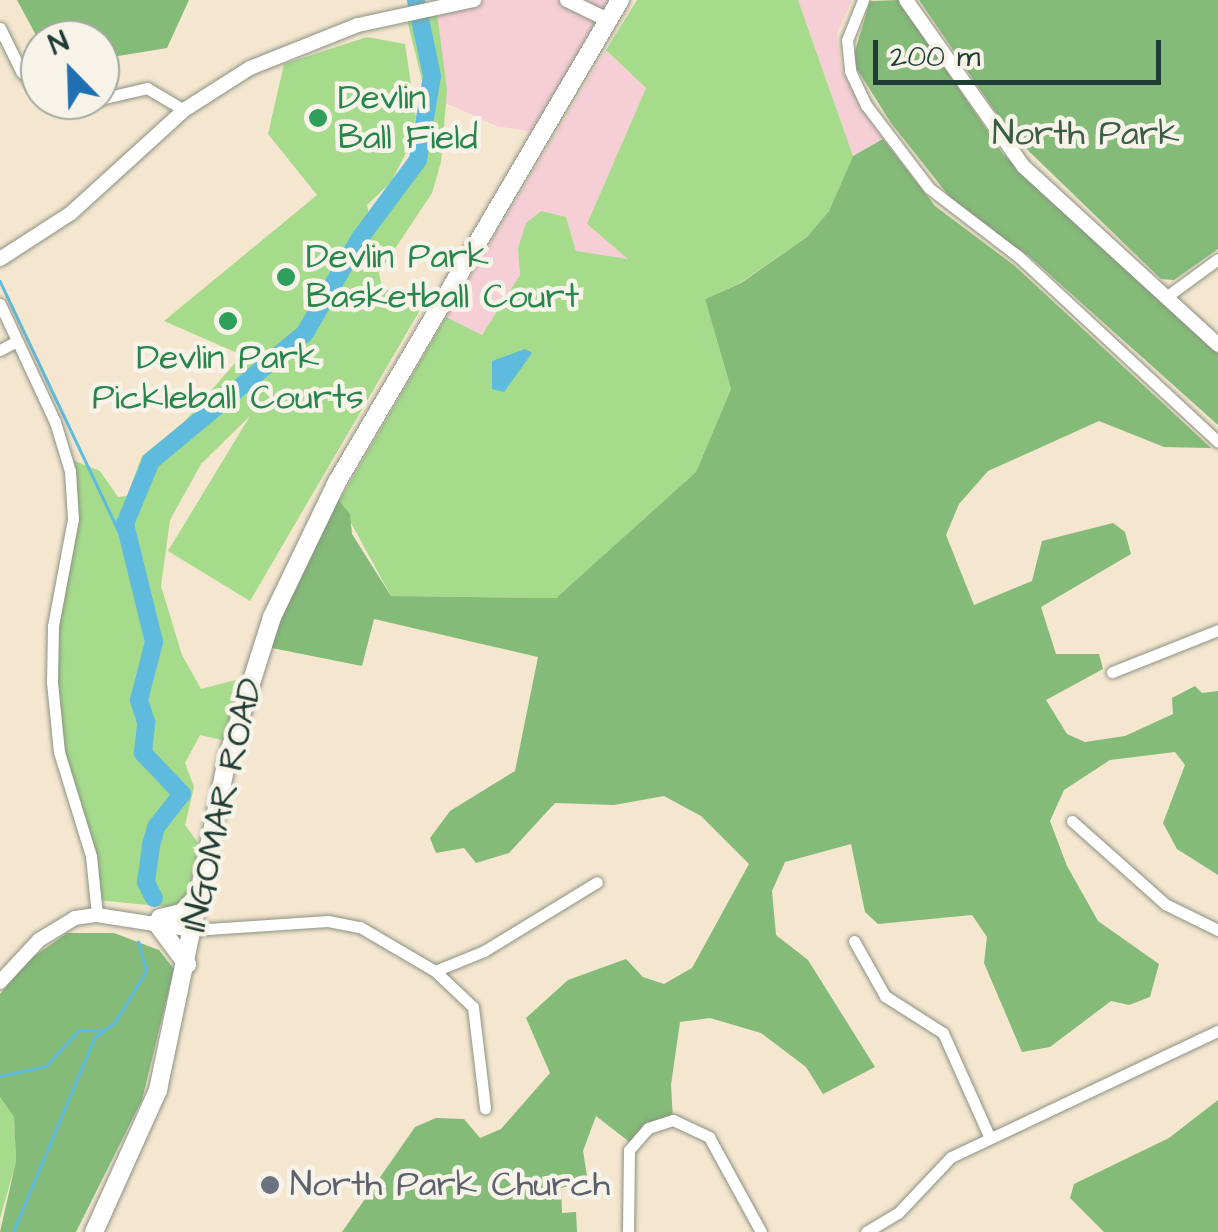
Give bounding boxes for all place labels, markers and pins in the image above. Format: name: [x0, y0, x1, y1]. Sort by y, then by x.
place label: Devlin Ball Field: [338, 77, 478, 159]
marker: Devlin Ball Field: [307, 107, 329, 129]
place label: Devlin Park Basketball Court: [306, 236, 579, 318]
marker: Devlin Park Basketball Court: [275, 266, 297, 288]
marker: Devlin Park Pickleball Courts: [217, 310, 239, 332]
place label: Devlin Park Pickleball Courts: [92, 337, 364, 419]
place label: North Park Church: [290, 1164, 610, 1206]
marker: North Park Church: [259, 1174, 281, 1196]

